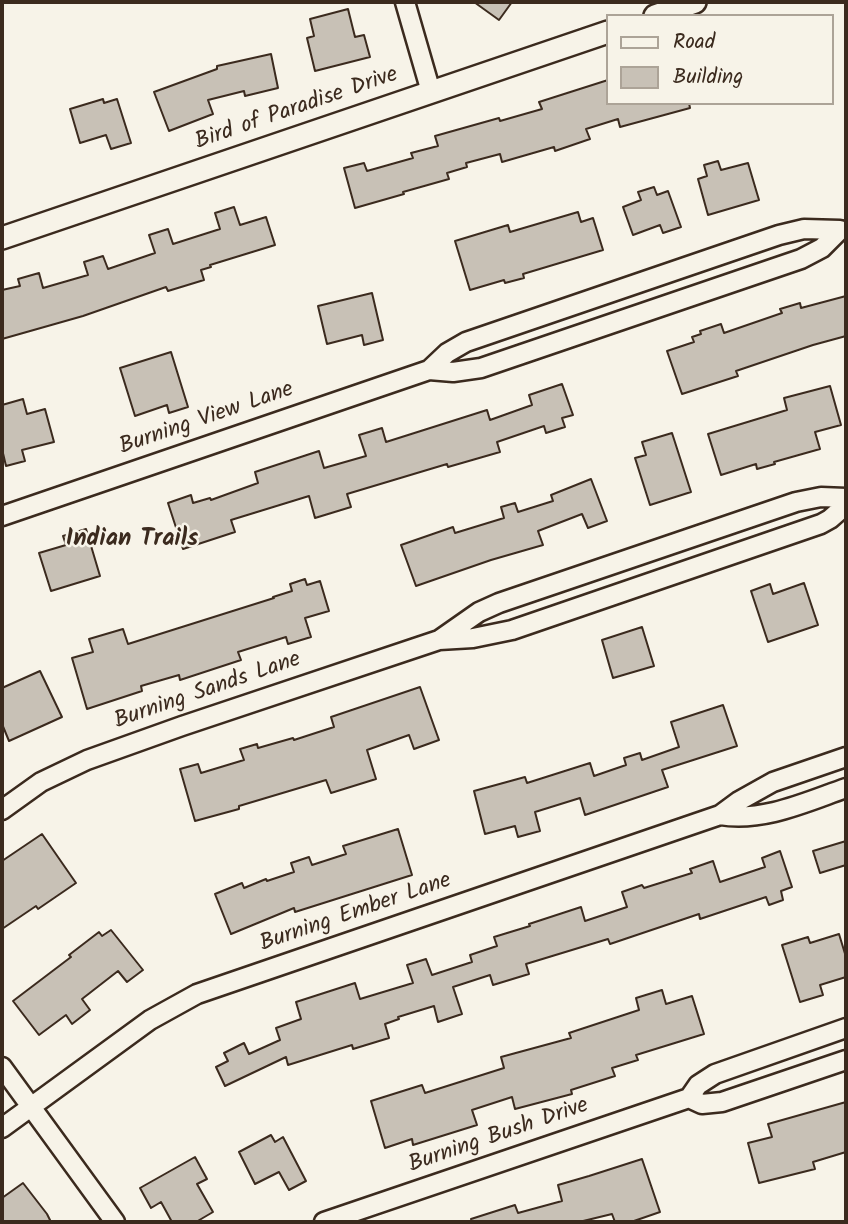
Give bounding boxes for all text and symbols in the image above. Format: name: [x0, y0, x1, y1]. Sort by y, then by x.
legend: [606, 14, 834, 105]
text: Road: [673, 26, 715, 59]
text: Building: [673, 61, 743, 94]
street label: Bird of Paradise Drive: [192, 62, 402, 158]
street label: Burning View Lane: [116, 377, 298, 463]
district label: Indian Trails: [66, 527, 198, 555]
street label: Burning Sands Lane: [111, 647, 305, 737]
street label: Burning Ember Lane: [257, 868, 455, 960]
street label: Burning Bush Drive: [405, 1093, 593, 1181]

